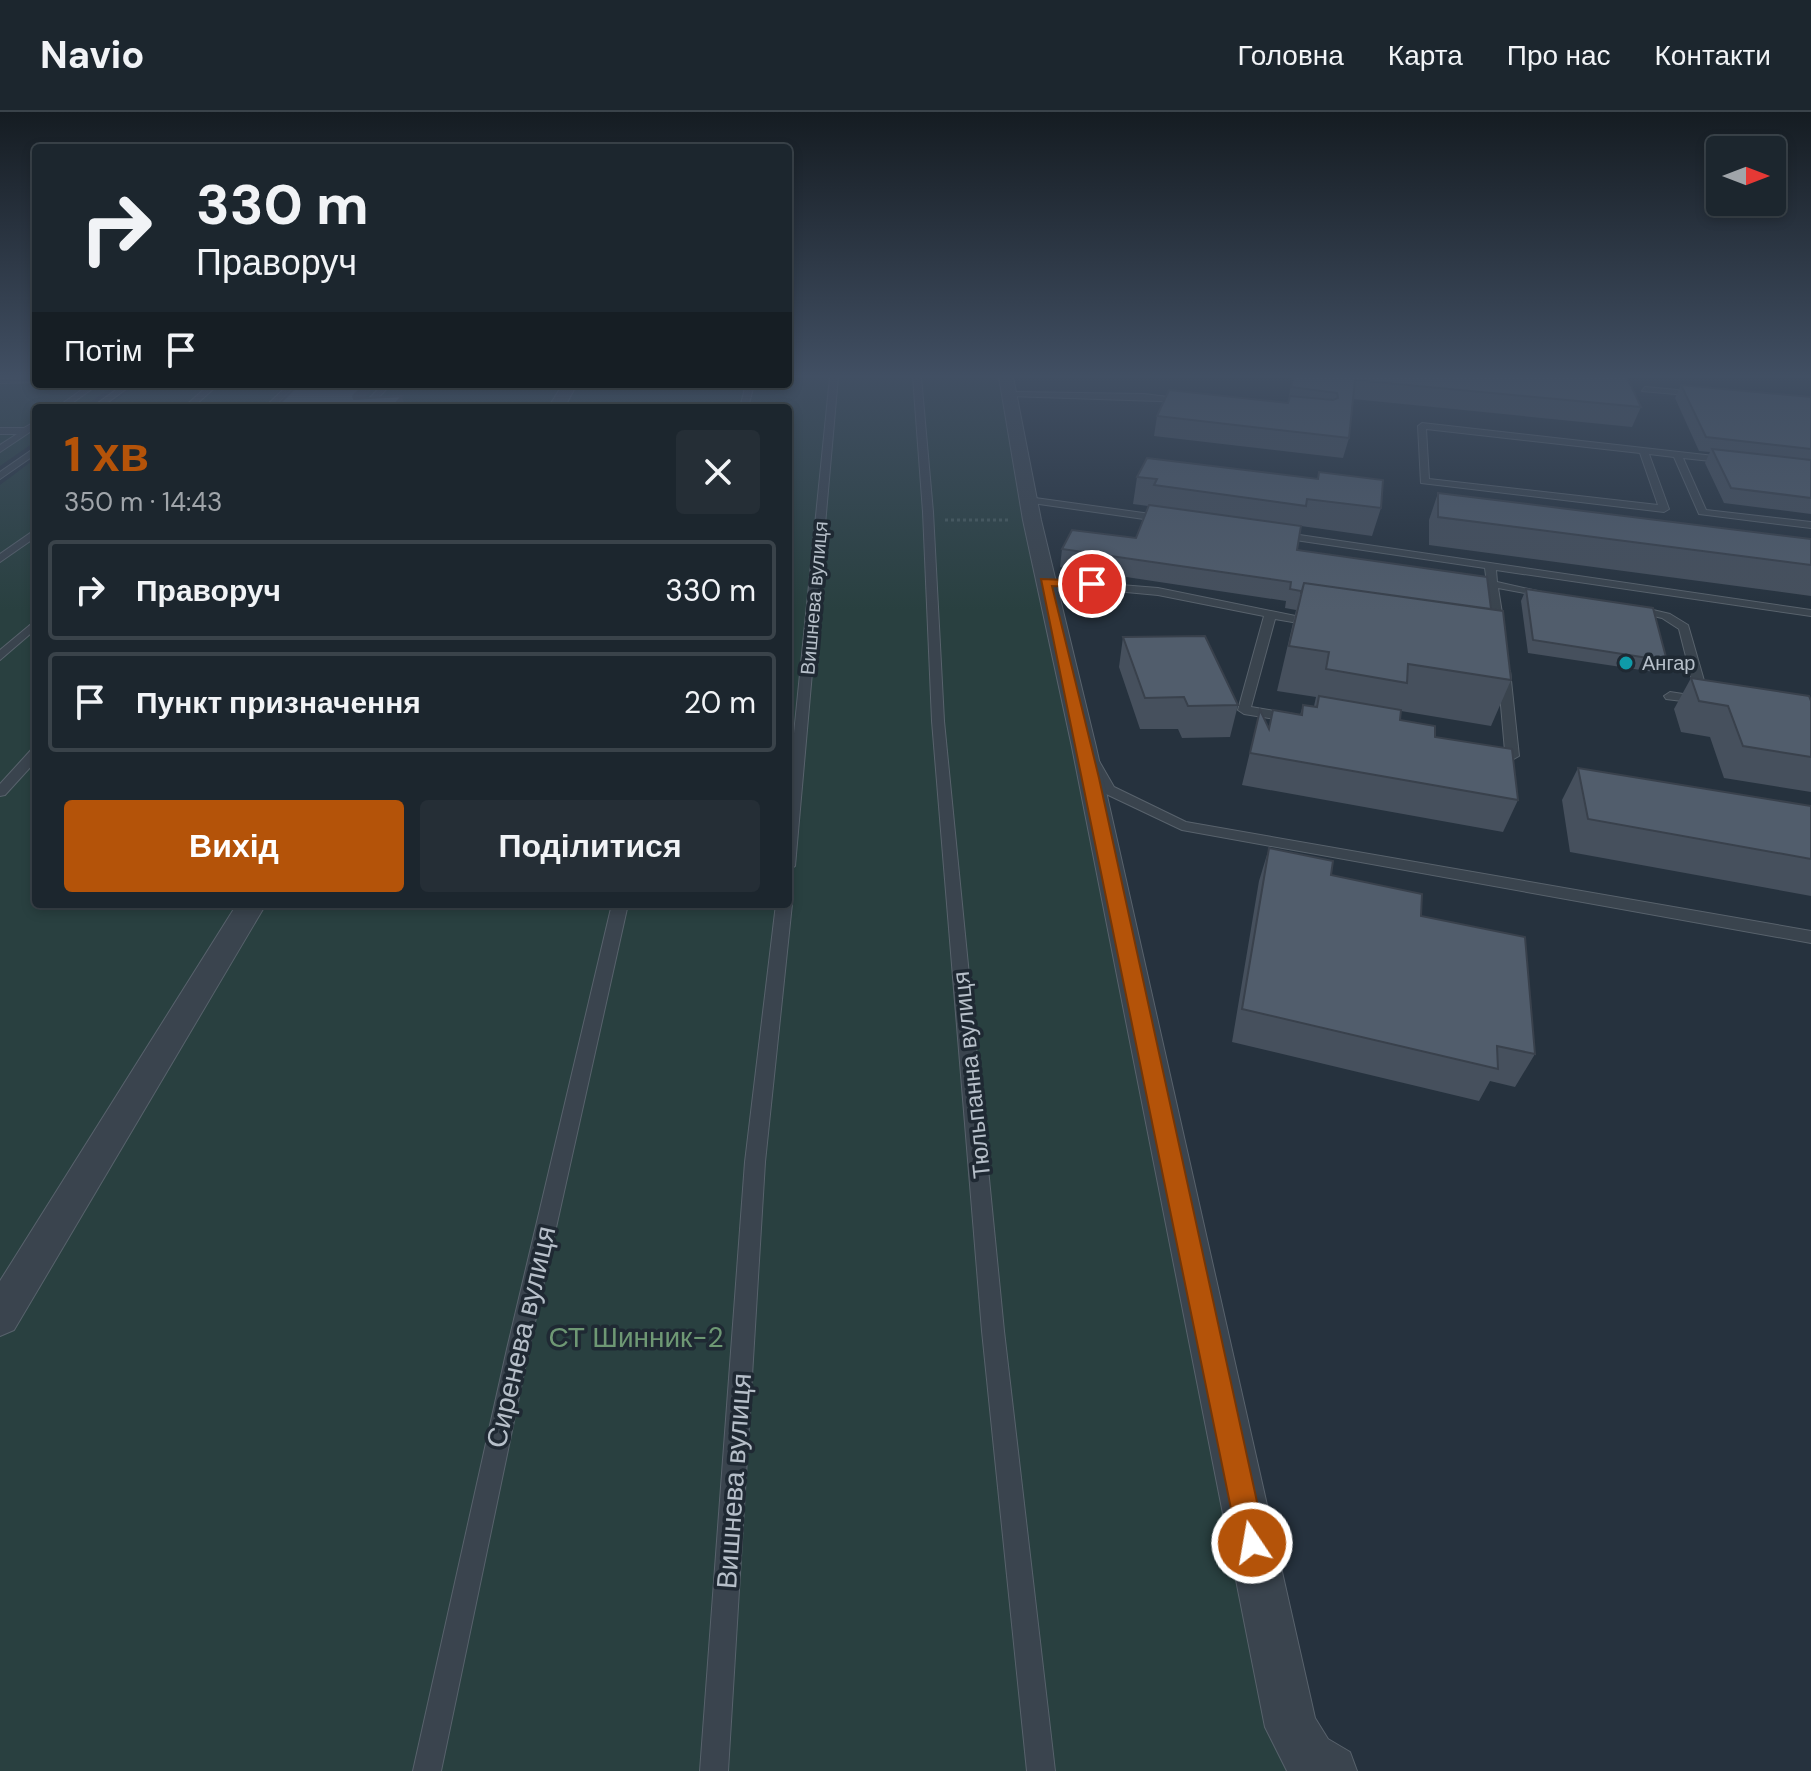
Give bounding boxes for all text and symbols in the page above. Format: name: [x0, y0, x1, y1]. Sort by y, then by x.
text: Navio: [40, 30, 144, 80]
text: Головна: [1237, 37, 1344, 74]
text: Карта: [1388, 37, 1463, 74]
text: Про нас: [1507, 37, 1611, 74]
text: Контакти: [1655, 37, 1771, 74]
north arrow: [1706, 136, 1786, 216]
map controls: [1706, 136, 1786, 216]
text: 330 m: [196, 168, 369, 241]
icon: right: [64, 176, 168, 280]
text: Праворуч: [196, 239, 357, 286]
icon: arrive: [159, 328, 203, 372]
text: Потім: [64, 331, 143, 370]
text: 1 хв: [64, 423, 149, 486]
button: close: [676, 430, 760, 514]
text: 350 m · 14:43: [64, 485, 222, 519]
street label: Вишнева вулиця: [794, 520, 834, 676]
pin: [1058, 550, 1126, 618]
icon: arrive: [1070, 562, 1114, 606]
icon: right: [68, 568, 112, 612]
text: Праворуч: [136, 571, 281, 610]
text: 330 m: [665, 571, 756, 610]
place label: Ангар: [1642, 650, 1696, 676]
marker: Ангар: [1617, 654, 1635, 672]
icon: arrive: [68, 680, 112, 724]
text: Пункт призначення: [136, 683, 421, 722]
text: 20 m: [684, 683, 756, 722]
button: Вихід: [64, 800, 404, 892]
button: Поділитися: [420, 800, 760, 892]
street label: Тюльпанна вулиця: [945, 970, 997, 1180]
street label: Сиренева вулиця: [478, 1223, 564, 1451]
park label: СТ Шинник-2: [548, 1319, 724, 1356]
street label: Вишнева вулиця: [708, 1372, 760, 1590]
position arrow: [1210, 1501, 1294, 1585]

